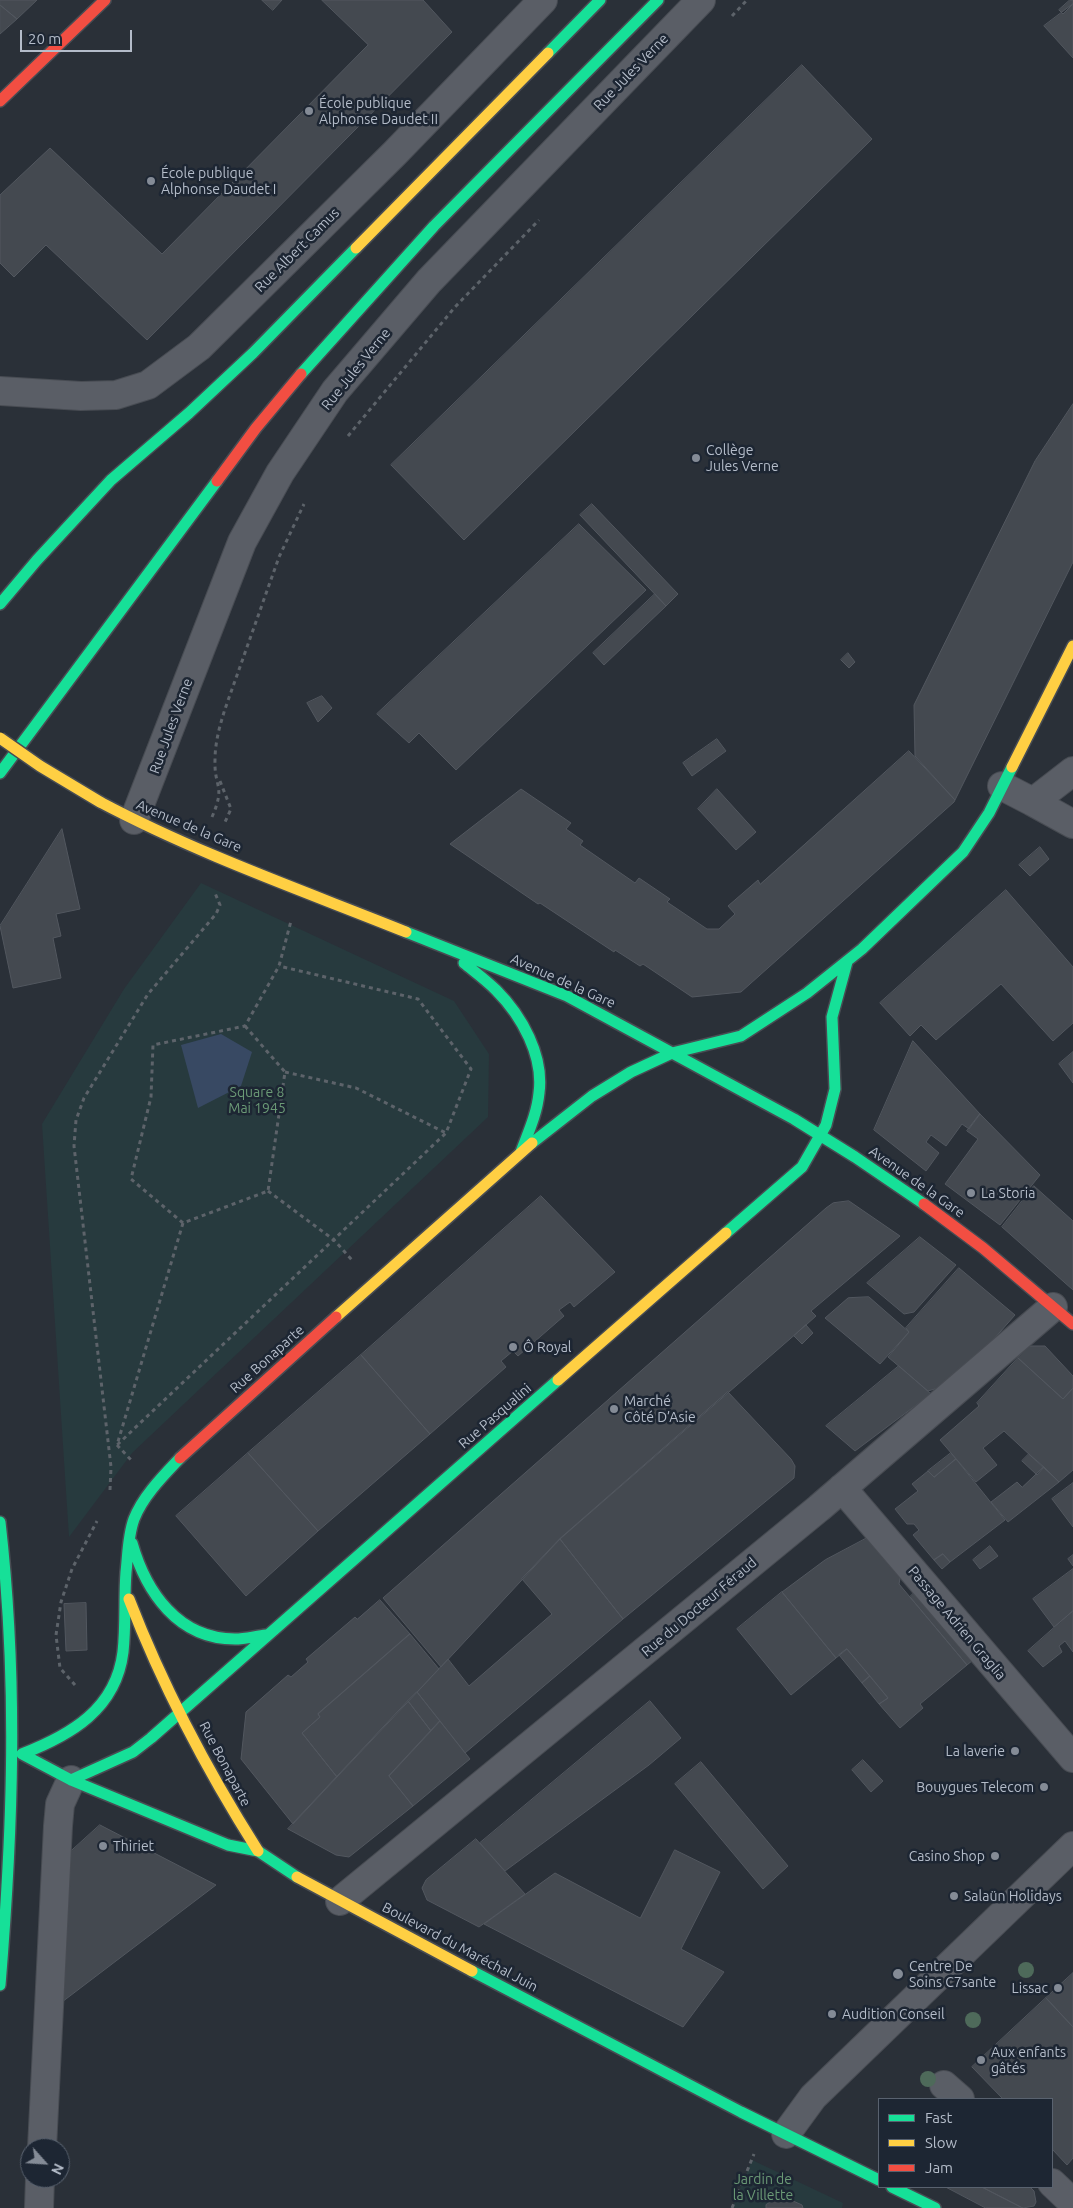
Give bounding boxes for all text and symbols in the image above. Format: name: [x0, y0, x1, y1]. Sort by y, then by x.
scale bar: [22, 20, 135, 52]
text: 20 m: [28, 30, 61, 47]
street label: Rue Jules Verne: [590, 30, 672, 114]
place label: École publique Alphonse Daudet II: [319, 95, 438, 128]
marker: École publique Alphonse Daudet II: [303, 105, 315, 117]
place label: École publique Alphonse Daudet I: [161, 165, 276, 198]
marker: École publique Alphonse Daudet I: [145, 175, 157, 187]
street label: Rue Albert Camus: [251, 204, 343, 296]
street label: Rue Jules Verne: [318, 325, 394, 413]
place label: Collège Jules Verne: [706, 442, 779, 474]
marker: Collège Jules Verne: [690, 452, 702, 464]
street label: Rue Jules Verne: [146, 676, 196, 776]
street label: Avenue de la Gare: [134, 796, 244, 856]
street label: Avenue de la Gare: [508, 950, 618, 1012]
park label: Square 8 Mai 1945: [228, 1084, 286, 1116]
street label: Avenue de la Gare: [866, 1143, 968, 1221]
place label: La Storia: [981, 1185, 1035, 1201]
marker: La Storia: [965, 1187, 977, 1199]
street label: Rue Bonaparte: [227, 1321, 307, 1397]
place label: Ô Royal: [523, 1339, 572, 1355]
marker: Ô Royal: [507, 1341, 519, 1353]
street label: Rue Pasqualini: [455, 1380, 535, 1452]
place label: Marché Côté D’Asie: [624, 1393, 696, 1425]
marker: Marché Côté D’Asie: [608, 1403, 620, 1415]
street label: Rue du Docteur Féraud: [638, 1554, 760, 1660]
street label: Passage Adrien Graglia: [905, 1563, 1009, 1683]
street label: Rue Bonaparte: [196, 1719, 254, 1809]
place label: La laverie: [946, 1743, 1005, 1759]
marker: La laverie: [1009, 1745, 1021, 1757]
place label: Bouygues Telecom: [916, 1779, 1034, 1795]
marker: Bouygues Telecom: [1038, 1781, 1050, 1793]
place label: Thiriet: [113, 1838, 154, 1854]
marker: Thiriet: [97, 1840, 109, 1852]
place label: Casino Shop: [909, 1848, 985, 1864]
marker: Casino Shop: [989, 1850, 1001, 1862]
place label: Salaün Holidays: [964, 1888, 1062, 1904]
marker: Salaün Holidays: [948, 1890, 960, 1902]
street label: Boulevard du Maréchal Juin: [379, 1899, 541, 1995]
place label: Centre De Soins C7sante: [909, 1958, 996, 1990]
marker: Centre De Soins C7sante: [891, 1967, 905, 1981]
place label: Lissac: [1012, 1980, 1048, 1996]
marker: Lissac: [1052, 1982, 1064, 1994]
place label: Audition Conseil: [842, 2006, 945, 2022]
marker: Audition Conseil: [826, 2008, 838, 2020]
place label: Aux enfants gâtés: [991, 2044, 1066, 2076]
marker: Aux enfants gâtés: [975, 2054, 987, 2066]
legend: [878, 2098, 1053, 2188]
text: Fast: [925, 2109, 952, 2126]
text: Slow: [925, 2134, 957, 2151]
north arrow: [20, 2138, 70, 2188]
text: Jam: [925, 2159, 953, 2176]
text: N: [48, 2161, 67, 2177]
park label: Jardin de la Villette: [733, 2171, 793, 2204]

